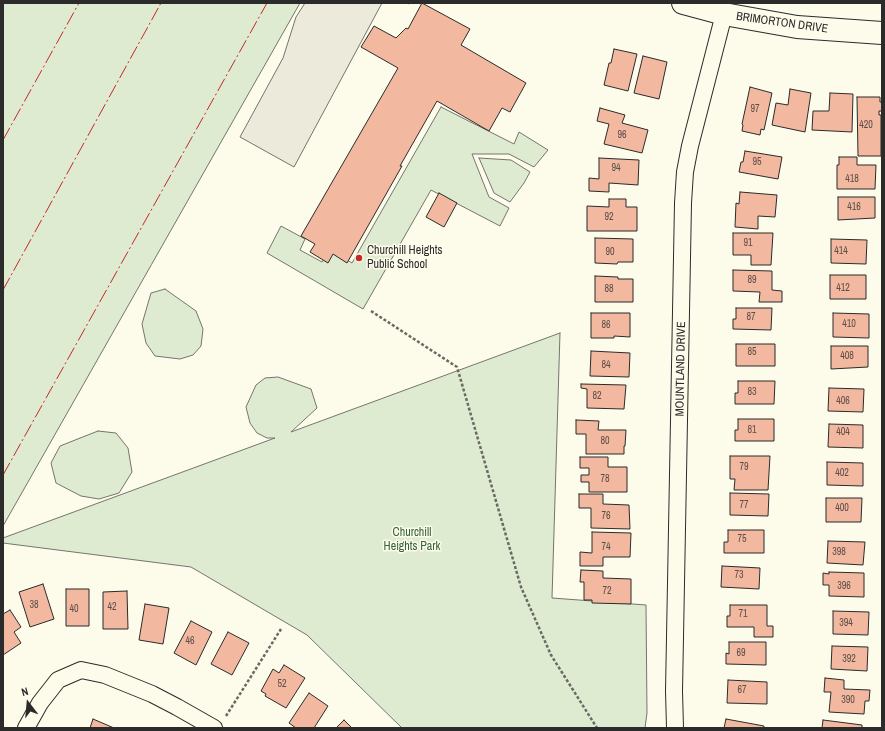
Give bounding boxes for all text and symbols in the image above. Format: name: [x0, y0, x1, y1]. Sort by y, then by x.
street label: BRIMORTON DRIVE: [735, 9, 829, 37]
house number: 97: [750, 103, 760, 115]
house number: 420: [859, 119, 873, 131]
house number: 96: [617, 129, 627, 141]
house number: 95: [752, 156, 762, 168]
house number: 94: [611, 162, 621, 174]
house number: 418: [845, 173, 859, 185]
house number: 416: [847, 201, 861, 213]
house number: 92: [604, 211, 614, 223]
house number: 91: [743, 237, 753, 249]
place label: Churchill Heights Public School: [367, 244, 442, 272]
house number: 414: [834, 245, 848, 257]
house number: 90: [605, 246, 615, 258]
marker: Churchill Heights Public School: [354, 253, 364, 263]
house number: 89: [747, 274, 757, 286]
house number: 412: [836, 282, 850, 294]
house number: 88: [604, 283, 614, 295]
house number: 87: [746, 311, 756, 323]
house number: 410: [842, 318, 856, 330]
house number: 86: [601, 319, 611, 331]
street label: MOUNTLAND DRIVE: [673, 321, 689, 417]
house number: 85: [747, 346, 757, 358]
house number: 408: [840, 350, 854, 362]
house number: 84: [601, 359, 611, 371]
house number: 83: [747, 386, 757, 398]
house number: 82: [592, 390, 602, 402]
house number: 406: [836, 395, 850, 407]
house number: 81: [747, 424, 757, 436]
house number: 404: [836, 426, 850, 438]
house number: 80: [600, 435, 610, 447]
house number: 79: [739, 461, 749, 473]
house number: 402: [835, 467, 849, 479]
house number: 78: [600, 473, 610, 485]
house number: 77: [739, 499, 749, 511]
house number: 400: [835, 502, 849, 514]
house number: 76: [601, 510, 611, 522]
park label: Churchill Heights Park: [384, 526, 440, 554]
house number: 75: [737, 533, 747, 545]
house number: 74: [601, 541, 611, 553]
house number: 398: [832, 546, 846, 558]
house number: 73: [734, 569, 744, 581]
house number: 396: [837, 580, 851, 592]
house number: 72: [602, 585, 612, 597]
house number: 38: [29, 599, 39, 611]
house number: 42: [107, 601, 117, 613]
house number: 40: [69, 603, 79, 615]
house number: 71: [738, 608, 748, 620]
house number: 394: [839, 617, 853, 629]
house number: 46: [185, 635, 195, 647]
house number: 69: [736, 647, 746, 659]
house number: 392: [842, 653, 856, 665]
house number: 52: [277, 678, 287, 690]
north arrow: [8, 683, 48, 723]
text: N: [20, 684, 30, 699]
house number: 67: [737, 684, 747, 696]
house number: 390: [841, 694, 855, 706]

